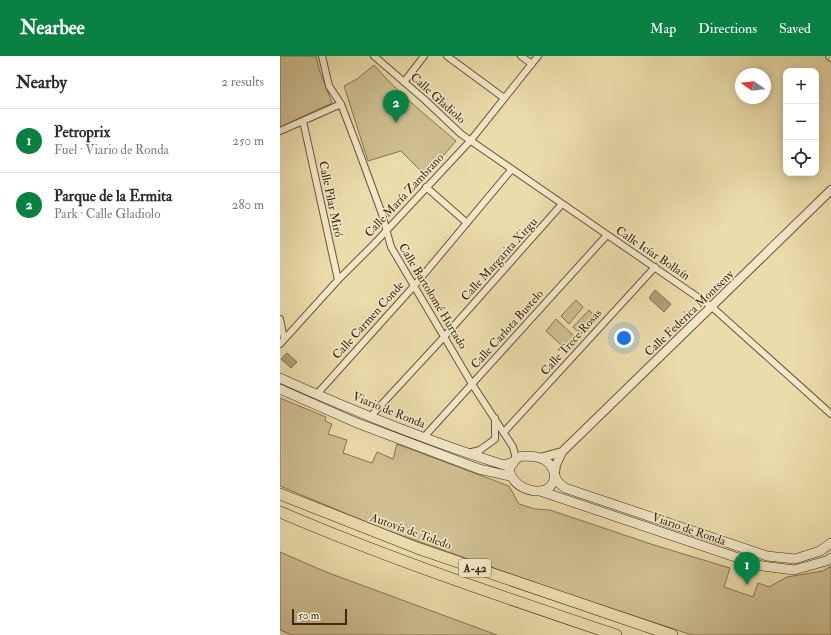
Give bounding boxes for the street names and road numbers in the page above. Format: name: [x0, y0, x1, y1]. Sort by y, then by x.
street label: Calle Gladiolo: [407, 70, 468, 127]
street label: Calle María Zambrano: [362, 150, 447, 240]
street label: Calle Pilar Miró: [315, 160, 346, 239]
street label: Calle Margarita Xirgu: [458, 215, 541, 304]
street label: Calle Icíar Bollaín: [613, 223, 693, 284]
street label: Calle Bartolomé Hurtado: [395, 241, 470, 352]
street label: Calle Federica Montseny: [642, 266, 738, 360]
street label: Calle Carmen Conde: [329, 278, 407, 363]
street label: Calle Carlota Bustelo: [468, 286, 547, 372]
street label: Calle Trece Rosas: [538, 306, 605, 379]
street label: Viario de Ronda: [350, 389, 428, 432]
street label: Autovía de Toledo: [367, 509, 454, 553]
street label: Viario de Ronda: [650, 510, 729, 549]
road number: A-42: [459, 559, 491, 577]

